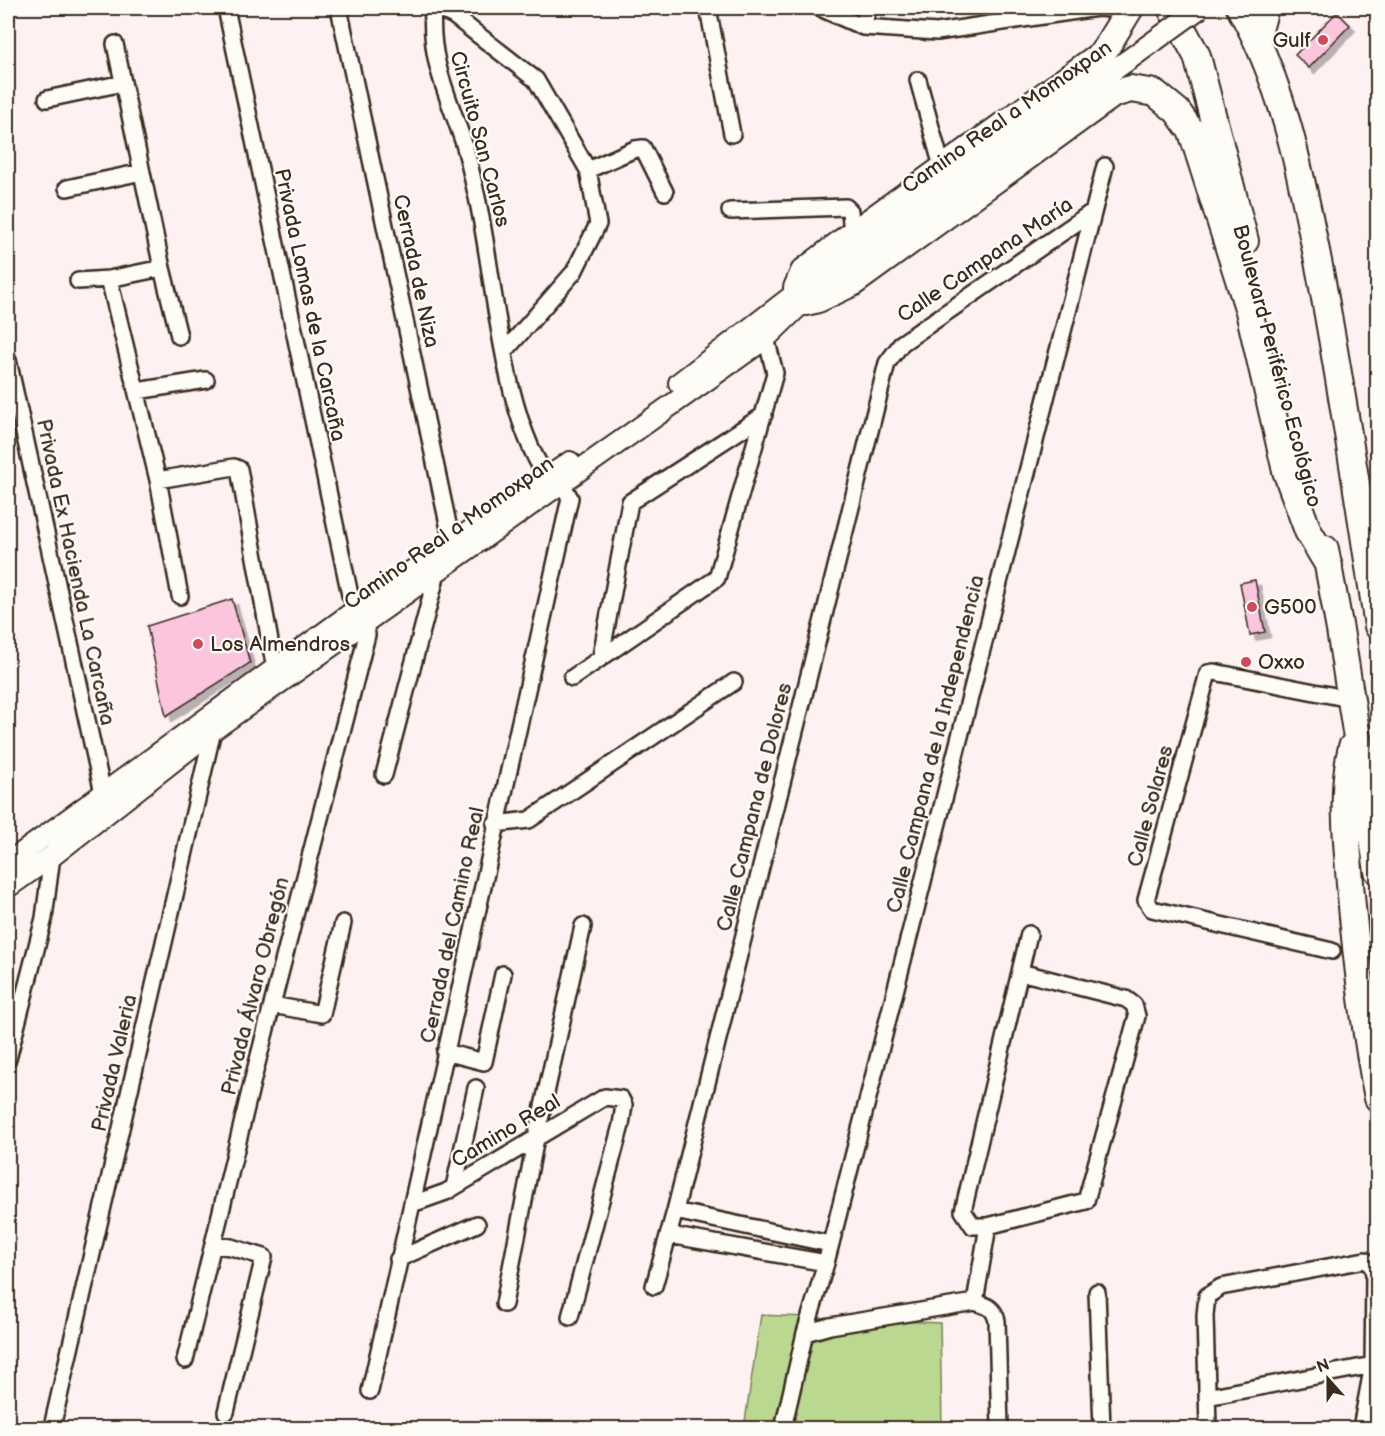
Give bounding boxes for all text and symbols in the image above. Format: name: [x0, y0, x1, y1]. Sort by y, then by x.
place label: Gulf: [1272, 28, 1312, 53]
marker: Gulf: [1316, 33, 1330, 47]
street label: Camino Real a Momoxpan: [897, 35, 1117, 199]
street label: Circuito San Carlos: [444, 48, 516, 230]
street label: Privada Lomas de la Carcaña: [269, 166, 351, 444]
street label: Cerrada de Niza: [388, 192, 444, 350]
street label: Calle Campana María: [893, 192, 1077, 328]
street label: Boulevard Periférico Ecológico: [1227, 222, 1327, 510]
street label: Privada Ex Hacienda La Carcaña: [31, 416, 121, 728]
street label: Camino Real a Momoxpan: [339, 451, 559, 615]
street label: Calle Campana de la Independencia: [881, 572, 989, 916]
place label: G500: [1264, 595, 1316, 620]
marker: G500: [1245, 600, 1259, 614]
place label: Los Almendros: [210, 632, 350, 657]
marker: Los Almendros: [191, 637, 205, 651]
place label: Oxxo: [1258, 650, 1305, 675]
marker: Oxxo: [1239, 655, 1253, 669]
street label: Calle Campana de Dolores: [711, 680, 797, 934]
street label: Calle Solares: [1122, 742, 1178, 870]
street label: Cerrada del Camino Real: [415, 805, 489, 1045]
street label: Privada Álvaro Obregón: [216, 874, 294, 1098]
street label: Privada Valeria: [86, 992, 142, 1134]
street label: Camino Real: [447, 1089, 565, 1173]
north arrow: [1298, 1349, 1358, 1409]
text: N: [1314, 1355, 1332, 1377]

